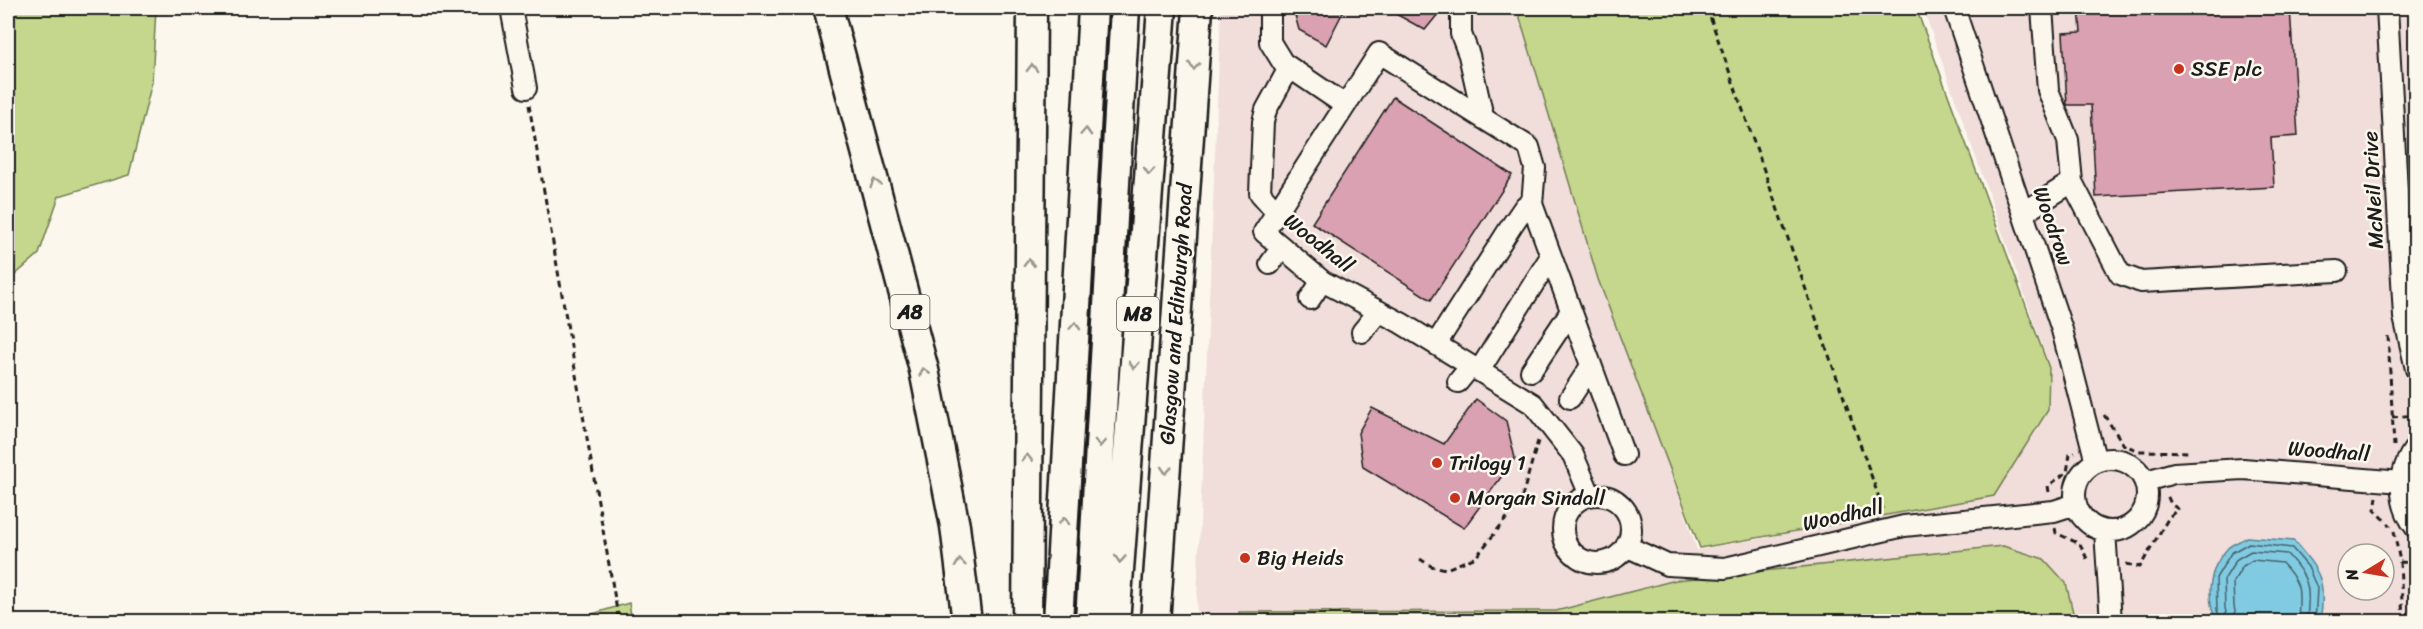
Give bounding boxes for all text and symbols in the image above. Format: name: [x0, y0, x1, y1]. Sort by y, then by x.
place label: SSE plc: [2191, 50, 2263, 88]
one-way arrow: [1187, 61, 1200, 70]
marker: SSE plc: [2172, 62, 2186, 76]
one-way arrow: [1026, 64, 1038, 73]
one-way arrow: [1080, 127, 1093, 136]
street label: McNeil Drive: [2351, 130, 2395, 250]
one-way arrow: [1143, 166, 1156, 175]
one-way arrow: [869, 178, 882, 188]
street label: Glasgow and Edinburgh Road: [1148, 180, 1204, 446]
street label: Woodrow: [2022, 181, 2084, 271]
street label: Woodhall: [1275, 203, 1364, 284]
one-way arrow: [1023, 259, 1035, 268]
road number: A8: [890, 295, 930, 329]
road number: M8: [1117, 297, 1159, 331]
one-way arrow: [1068, 322, 1081, 331]
one-way arrow: [1128, 360, 1141, 369]
one-way arrow: [919, 367, 932, 377]
street label: Woodhall: [2287, 429, 2372, 473]
one-way arrow: [1093, 439, 1106, 448]
place label: Trilogy 1: [1449, 444, 1526, 482]
one-way arrow: [1021, 454, 1033, 463]
marker: Trilogy 1: [1430, 456, 1444, 470]
one-way arrow: [1159, 465, 1172, 474]
place label: Morgan Sindall: [1467, 479, 1606, 517]
street label: Woodhall: [1799, 487, 1888, 543]
marker: Morgan Sindall: [1448, 491, 1462, 505]
one-way arrow: [1057, 517, 1070, 526]
place label: Big Heids: [1257, 539, 1344, 577]
north arrow: [2336, 542, 2396, 602]
marker: Big Heids: [1238, 551, 1252, 565]
one-way arrow: [1113, 555, 1126, 564]
one-way arrow: [954, 559, 966, 568]
text: N: [2336, 566, 2367, 584]

